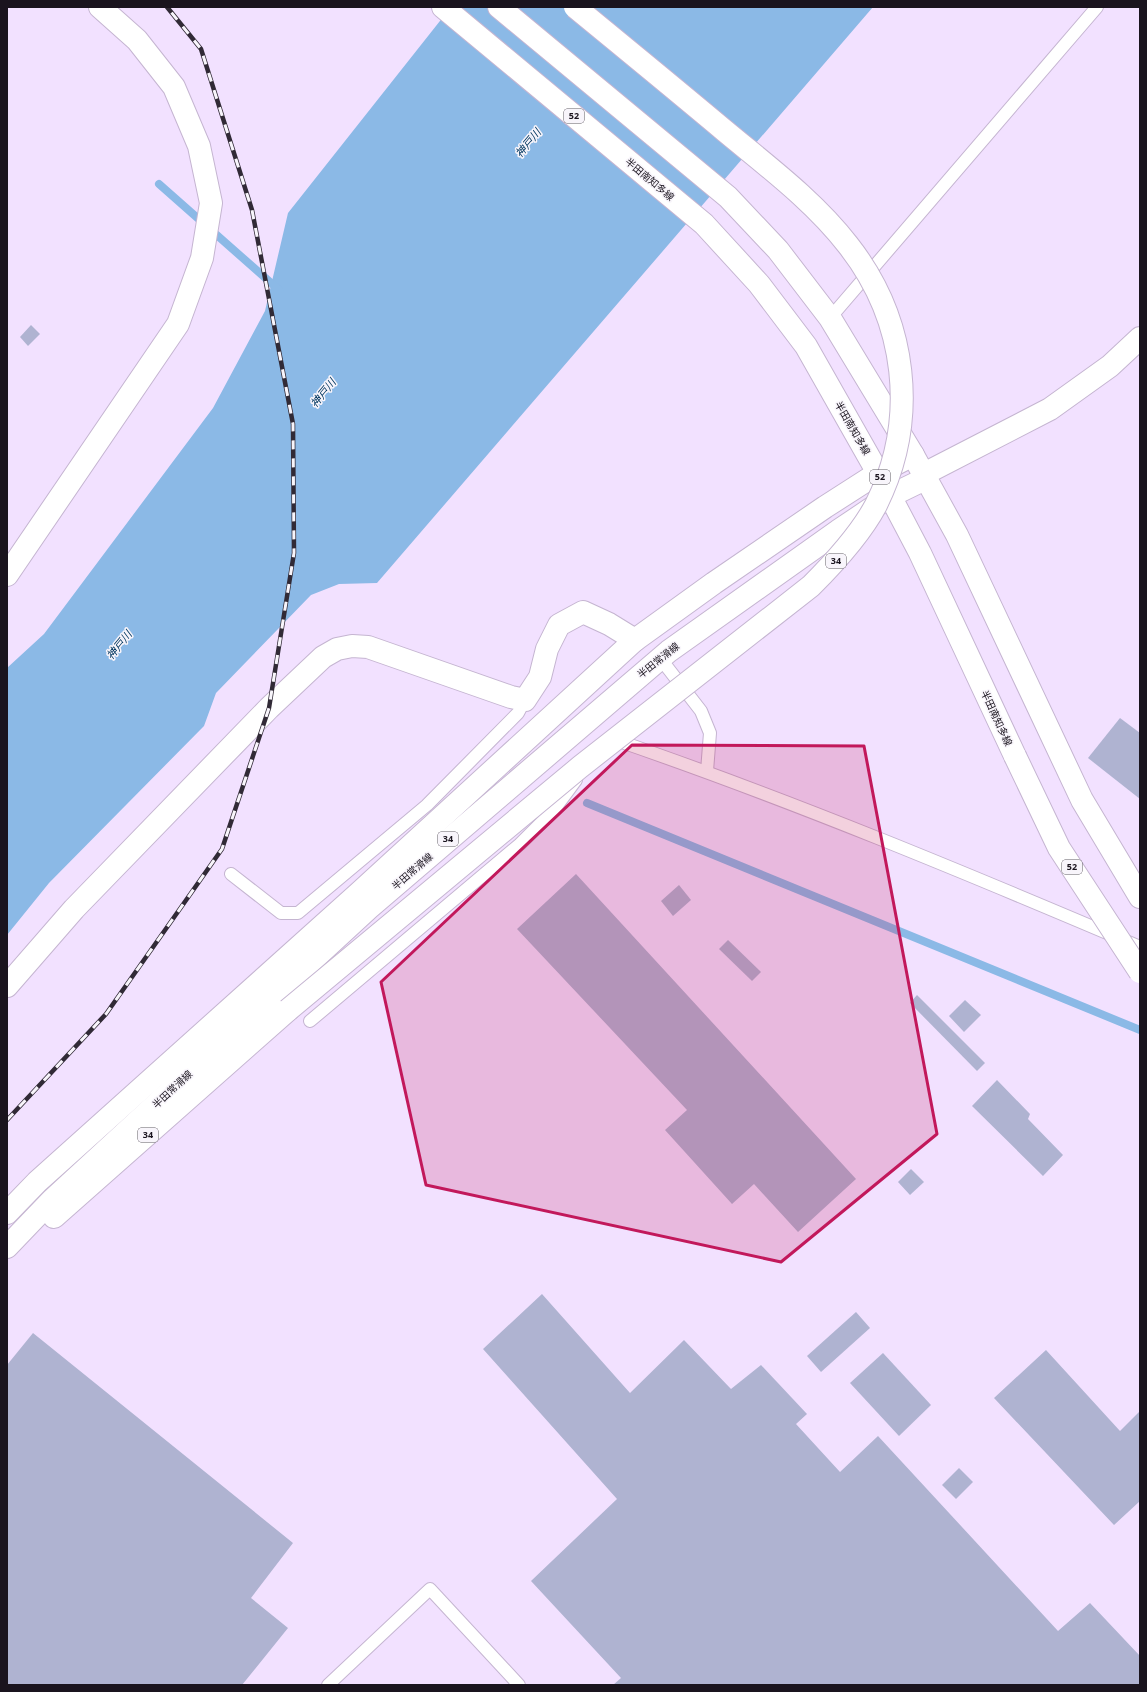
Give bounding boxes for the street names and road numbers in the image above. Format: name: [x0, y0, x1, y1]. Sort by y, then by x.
road number: 52: [564, 109, 584, 123]
street label: 半田南知多線: [623, 154, 677, 204]
street label: 半田南知多線: [832, 399, 874, 457]
road number: 52: [870, 470, 890, 484]
road number: 34: [826, 554, 846, 568]
street label: 半田常滑線: [634, 639, 682, 681]
street label: 半田南知多線: [978, 688, 1016, 748]
road number: 34: [438, 832, 458, 846]
street label: 半田常滑線: [389, 849, 435, 893]
road number: 52: [1062, 860, 1082, 874]
street label: 半田常滑線: [149, 1067, 195, 1111]
road number: 34: [138, 1128, 158, 1142]

